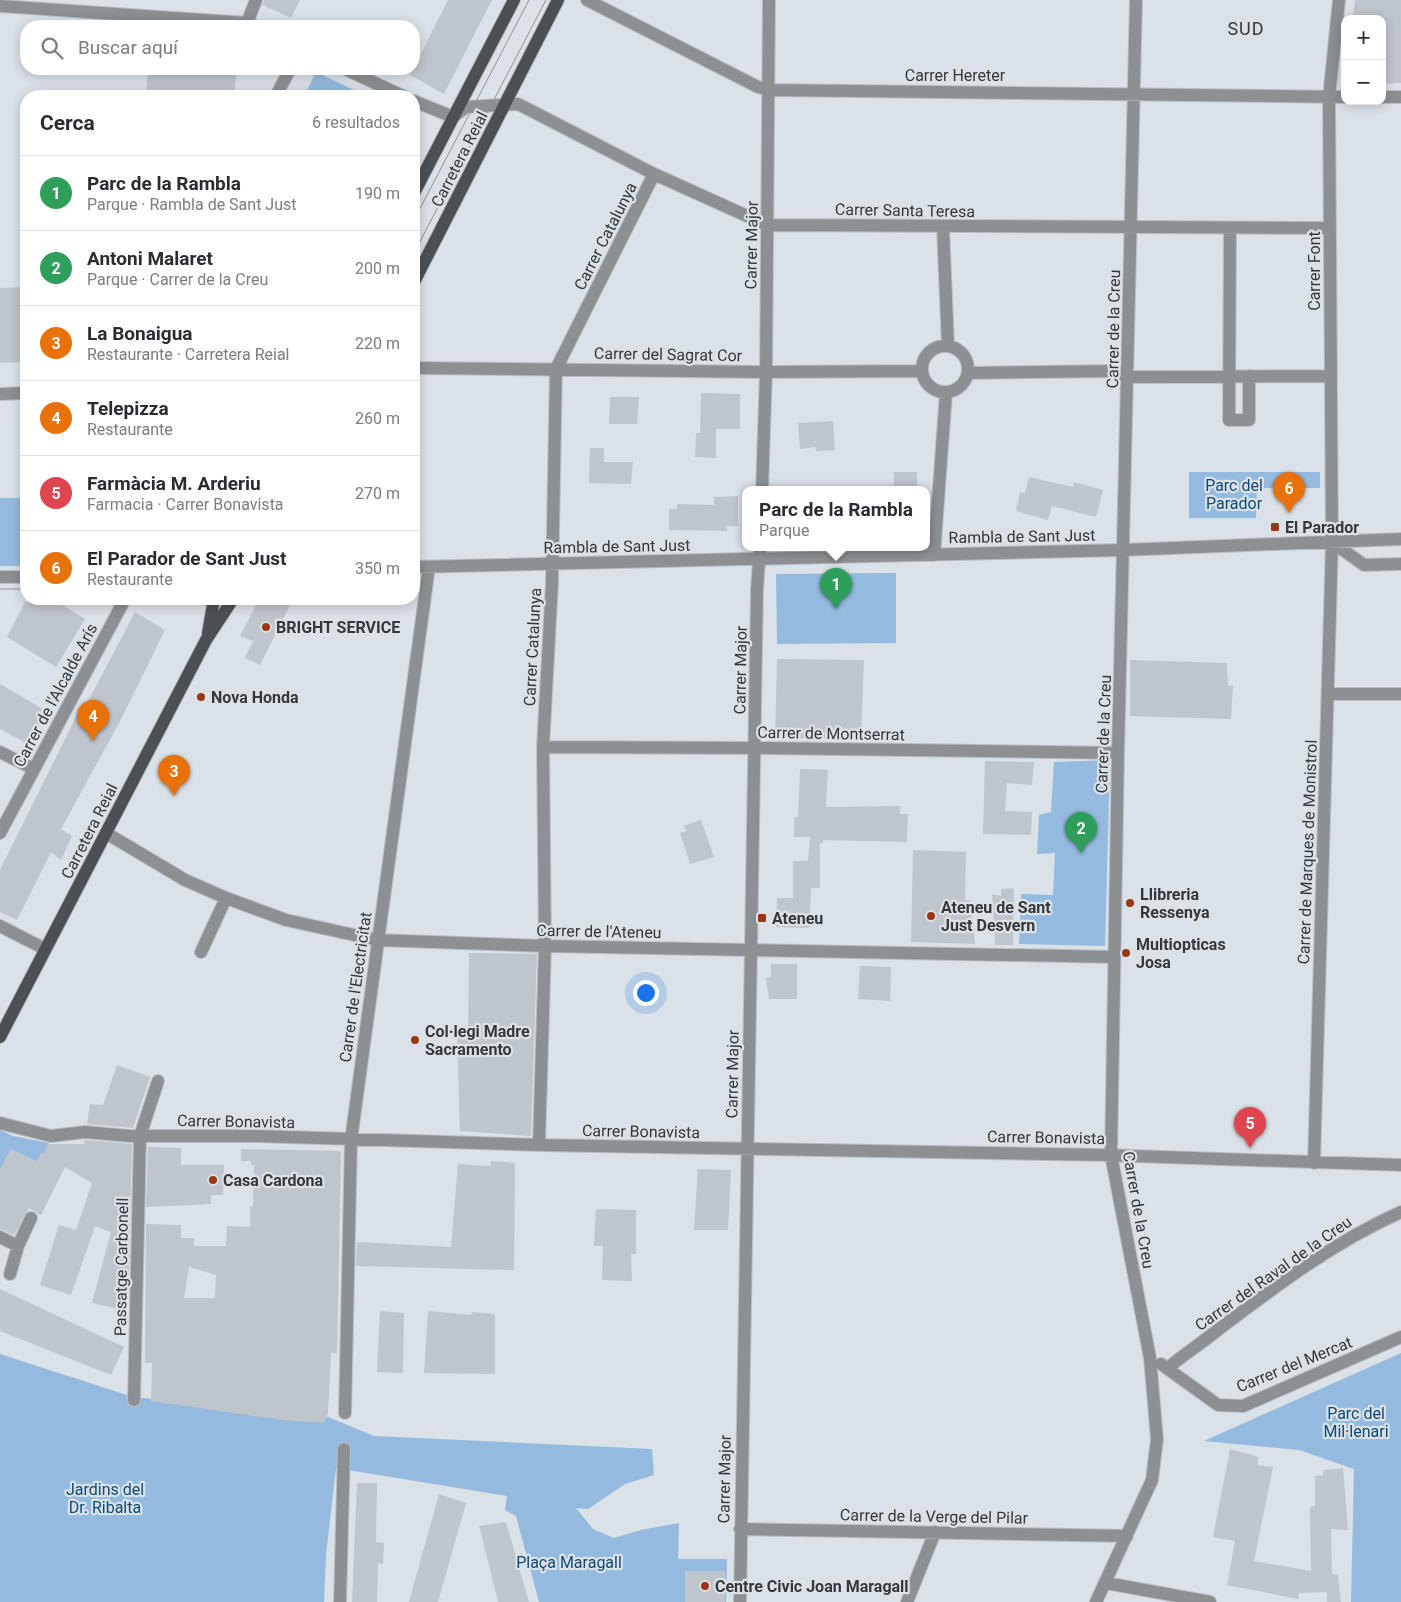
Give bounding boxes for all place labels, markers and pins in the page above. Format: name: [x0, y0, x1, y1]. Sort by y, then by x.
pin: 6: [1273, 472, 1305, 513]
place label: El Parador: [1285, 518, 1359, 537]
marker: El Parador: [1269, 521, 1281, 533]
pin: 1: [820, 568, 852, 609]
place label: BRIGHT SERVICE: [276, 618, 400, 637]
marker: BRIGHT SERVICE: [260, 621, 272, 633]
place label: Nova Honda: [211, 688, 299, 707]
marker: Nova Honda: [195, 691, 207, 703]
pin: 4: [77, 700, 109, 741]
pin: 3: [158, 755, 190, 796]
pin: 2: [1065, 812, 1097, 853]
place label: Llibreria Ressenya: [1140, 885, 1210, 922]
marker: Llibreria Ressenya: [1124, 897, 1136, 909]
place label: Ateneu de Sant Just Desvern: [941, 898, 1051, 935]
place label: Ateneu: [772, 909, 823, 928]
marker: Ateneu de Sant Just Desvern: [925, 910, 937, 922]
marker: Ateneu: [756, 912, 768, 924]
place label: Multiopticas Josa: [1136, 935, 1226, 972]
marker: Multiopticas Josa: [1120, 947, 1132, 959]
place label: Col·legi Madre Sacramento: [425, 1022, 530, 1059]
marker: Col·legi Madre Sacramento: [409, 1034, 421, 1046]
pin: 5: [1234, 1107, 1266, 1148]
place label: Casa Cardona: [223, 1171, 324, 1190]
marker: Casa Cardona: [207, 1174, 219, 1186]
place label: Centre Civic Joan Maragall: [715, 1577, 909, 1596]
marker: Centre Civic Joan Maragall: [699, 1580, 711, 1592]

